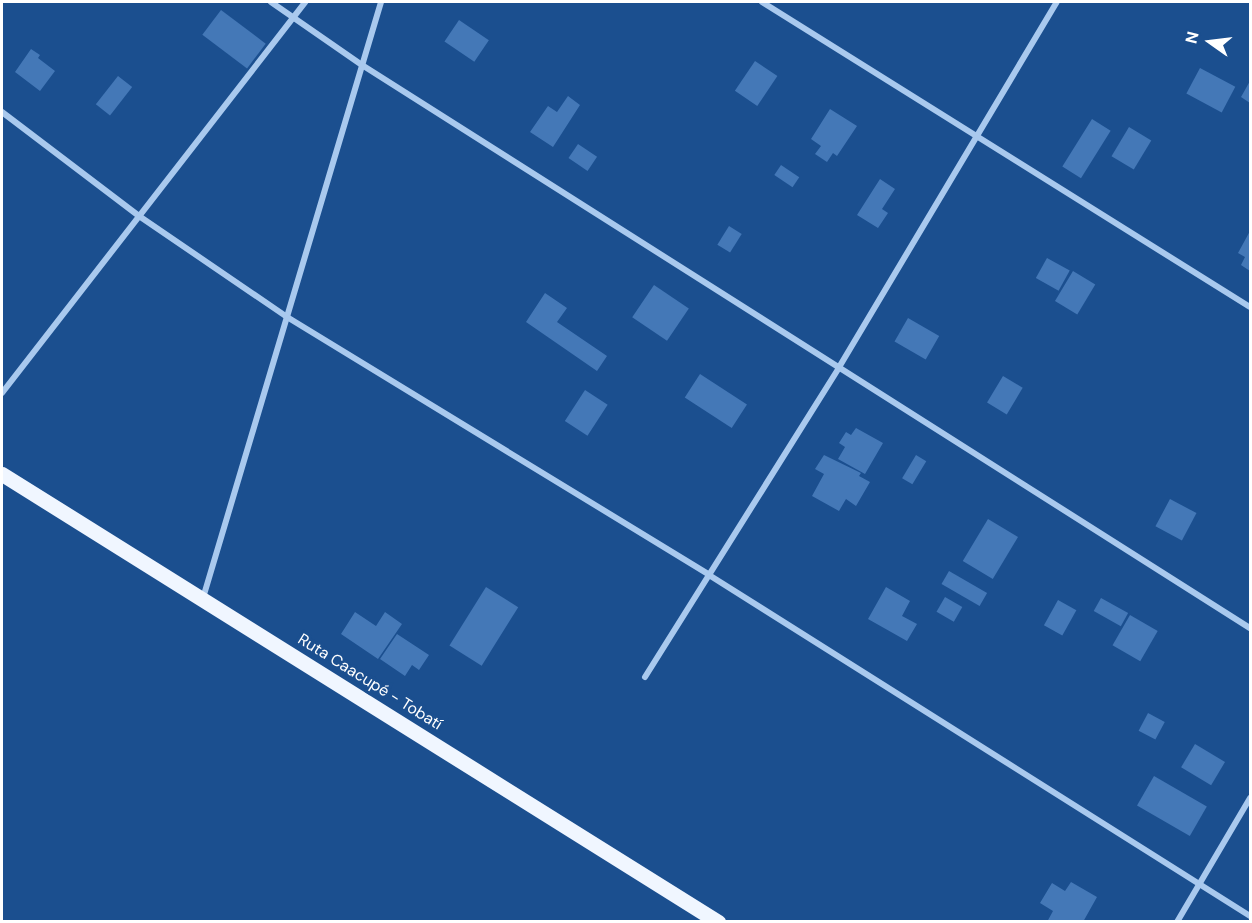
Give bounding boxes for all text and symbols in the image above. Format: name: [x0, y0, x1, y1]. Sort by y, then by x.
north arrow: [1180, 12, 1240, 72]
text: N: [1180, 29, 1204, 46]
street label: Ruta Caacupé - Tobatí: [294, 630, 446, 734]

